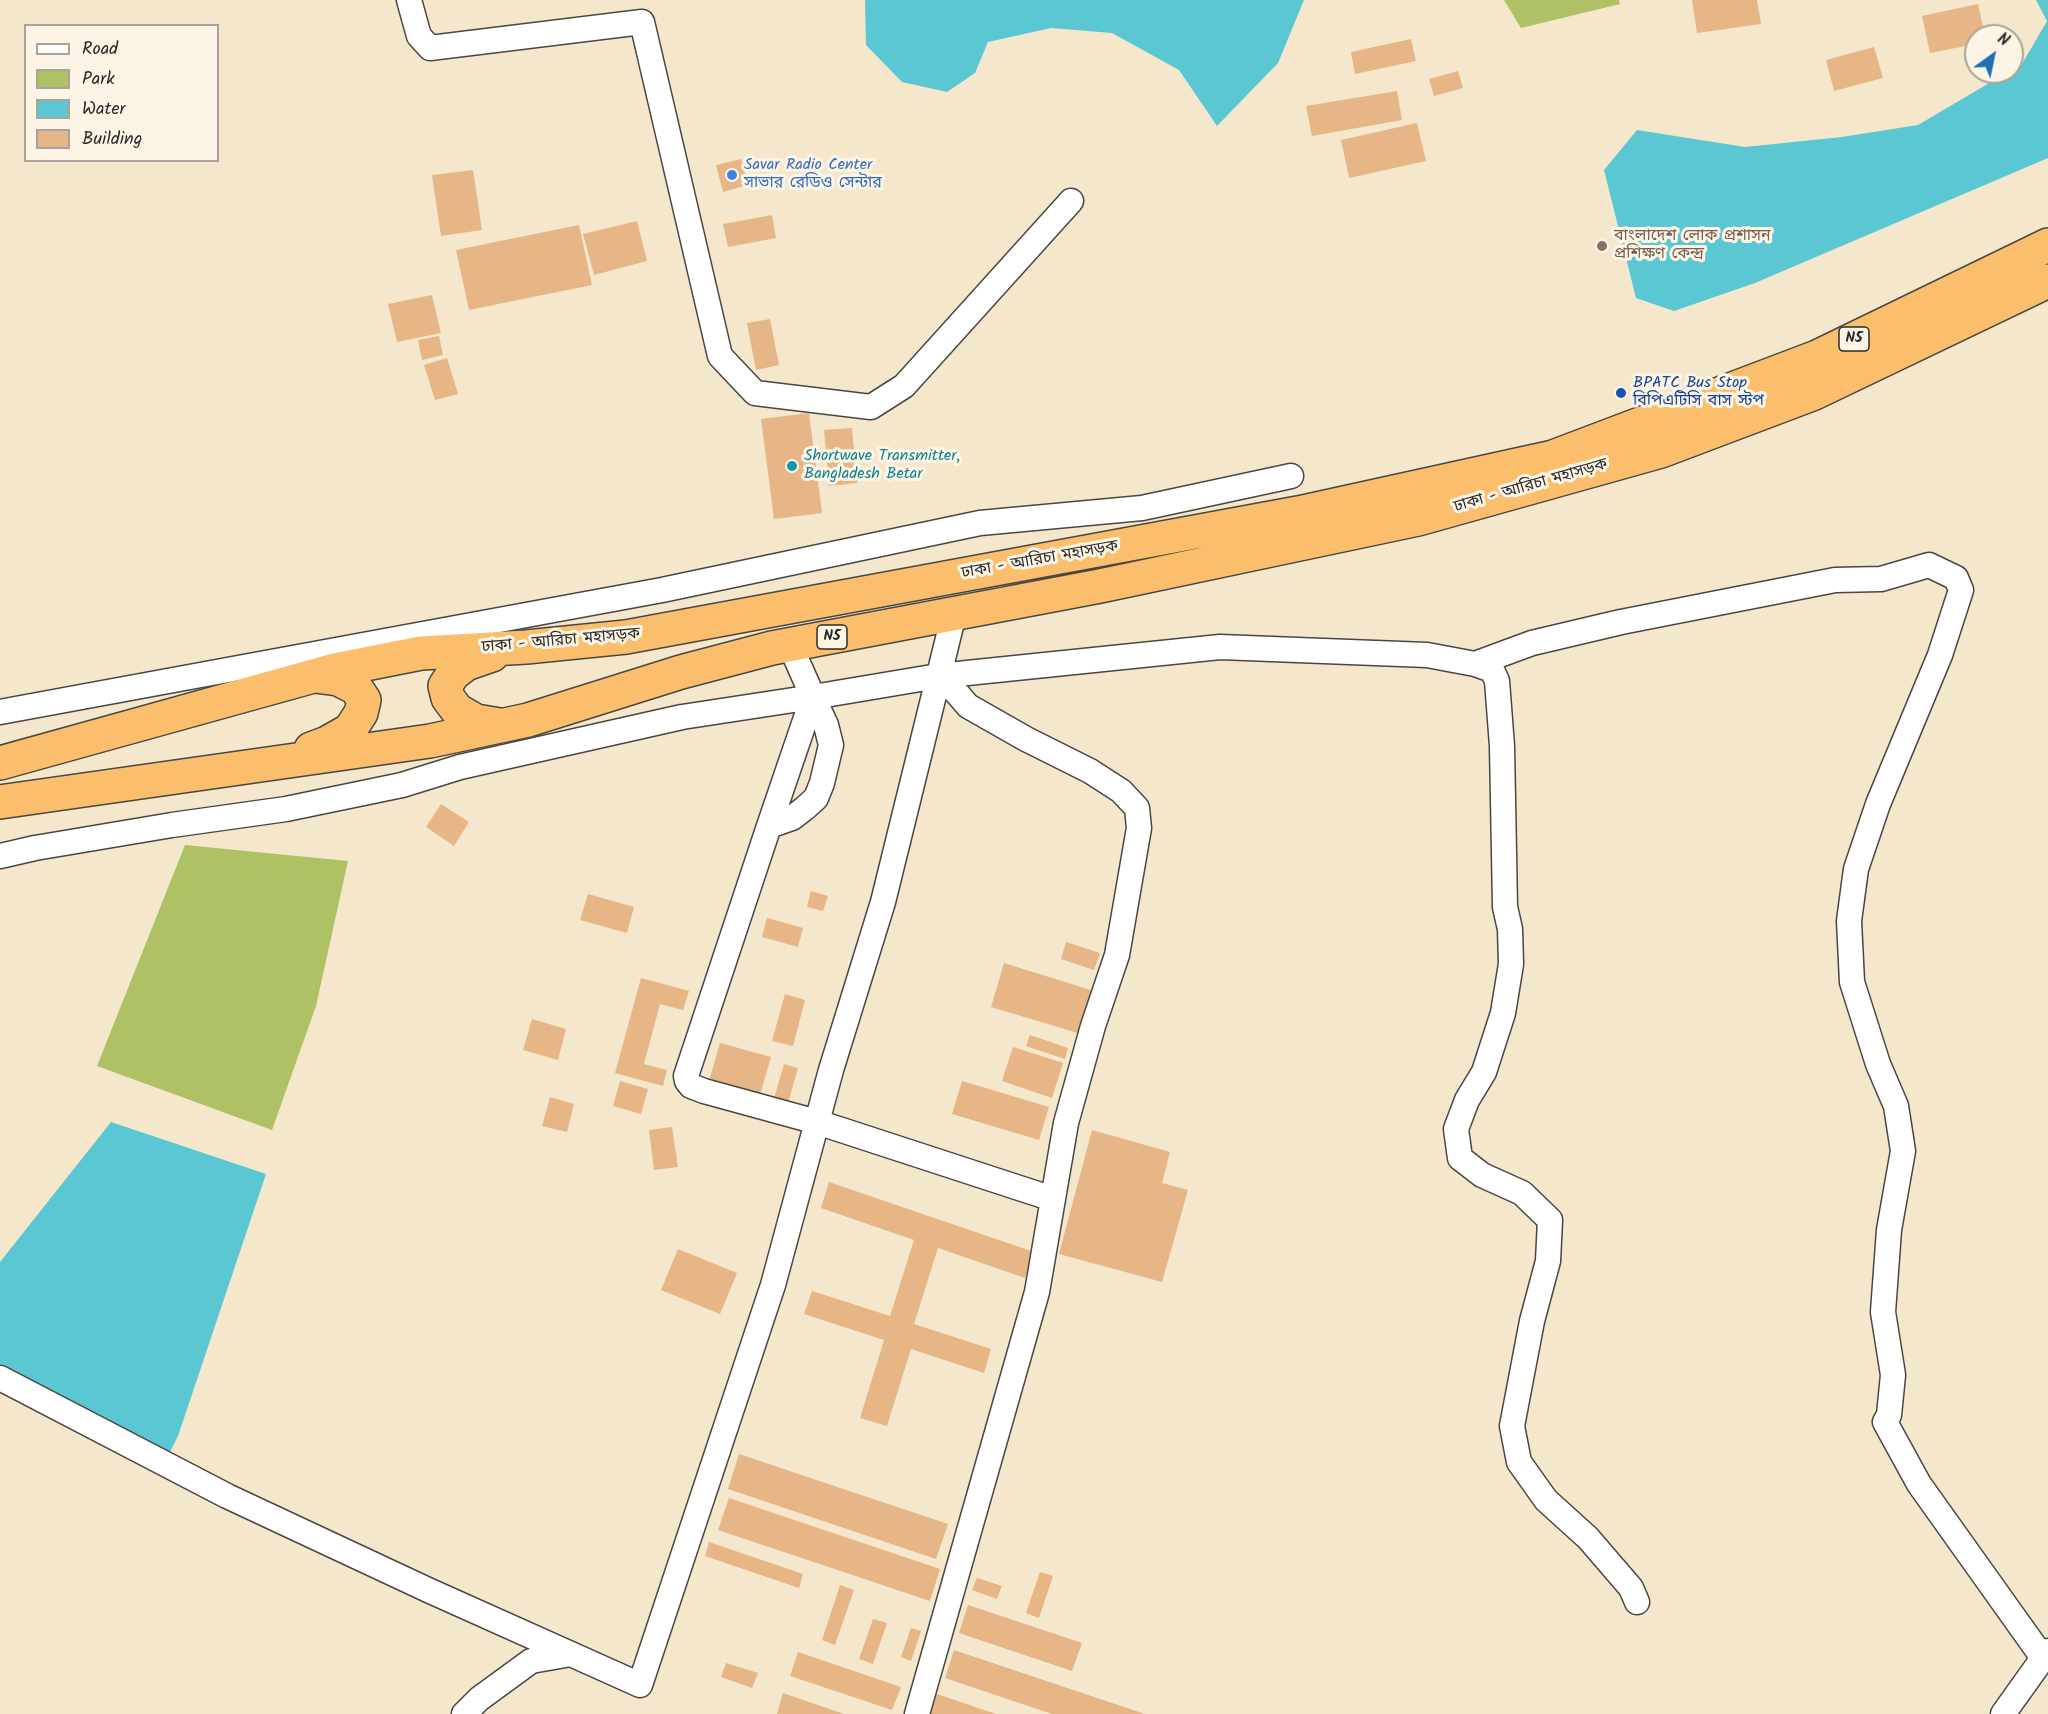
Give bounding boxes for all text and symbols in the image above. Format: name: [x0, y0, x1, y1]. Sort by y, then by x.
legend: [24, 24, 219, 162]
north arrow: [1964, 24, 2024, 84]
text: N: [1992, 27, 2014, 53]
text: Road: [82, 35, 118, 64]
text: Park: [82, 65, 115, 94]
text: Water: [82, 95, 126, 124]
text: Building: [82, 125, 142, 154]
place label: Savar Radio Center সাভার রেডিও সেন্টার: [744, 156, 882, 194]
marker: Savar Radio Center সাভার রেডিও সেন্টার: [725, 168, 739, 182]
place label: বাংলাদেশ লোক প্রশাসন প্রশিক্ষণ কেন্দ্র: [1614, 227, 1771, 265]
marker: বাংলাদেশ লোক প্রশাসন প্রশিক্ষণ কেন্দ্র: [1595, 239, 1609, 253]
road number: N5: [1839, 327, 1869, 351]
place label: BPATC Bus Stop বিপিএটিসি বাস স্টপ: [1633, 374, 1764, 412]
marker: BPATC Bus Stop বিপিএটিসি বাস স্টপ: [1614, 386, 1628, 400]
place label: Shortwave Transmitter, Bangladesh Betar: [804, 447, 960, 485]
street label: ঢাকা - আরিচা মহাসড়ক: [1452, 456, 1610, 518]
marker: Shortwave Transmitter, Bangladesh Betar: [785, 459, 799, 473]
street label: ঢাকা - আরিচা মহাসড়ক: [960, 538, 1120, 584]
road number: N5: [817, 625, 847, 649]
street label: ঢাকা - আরিচা মহাসড়ক: [481, 626, 641, 658]

